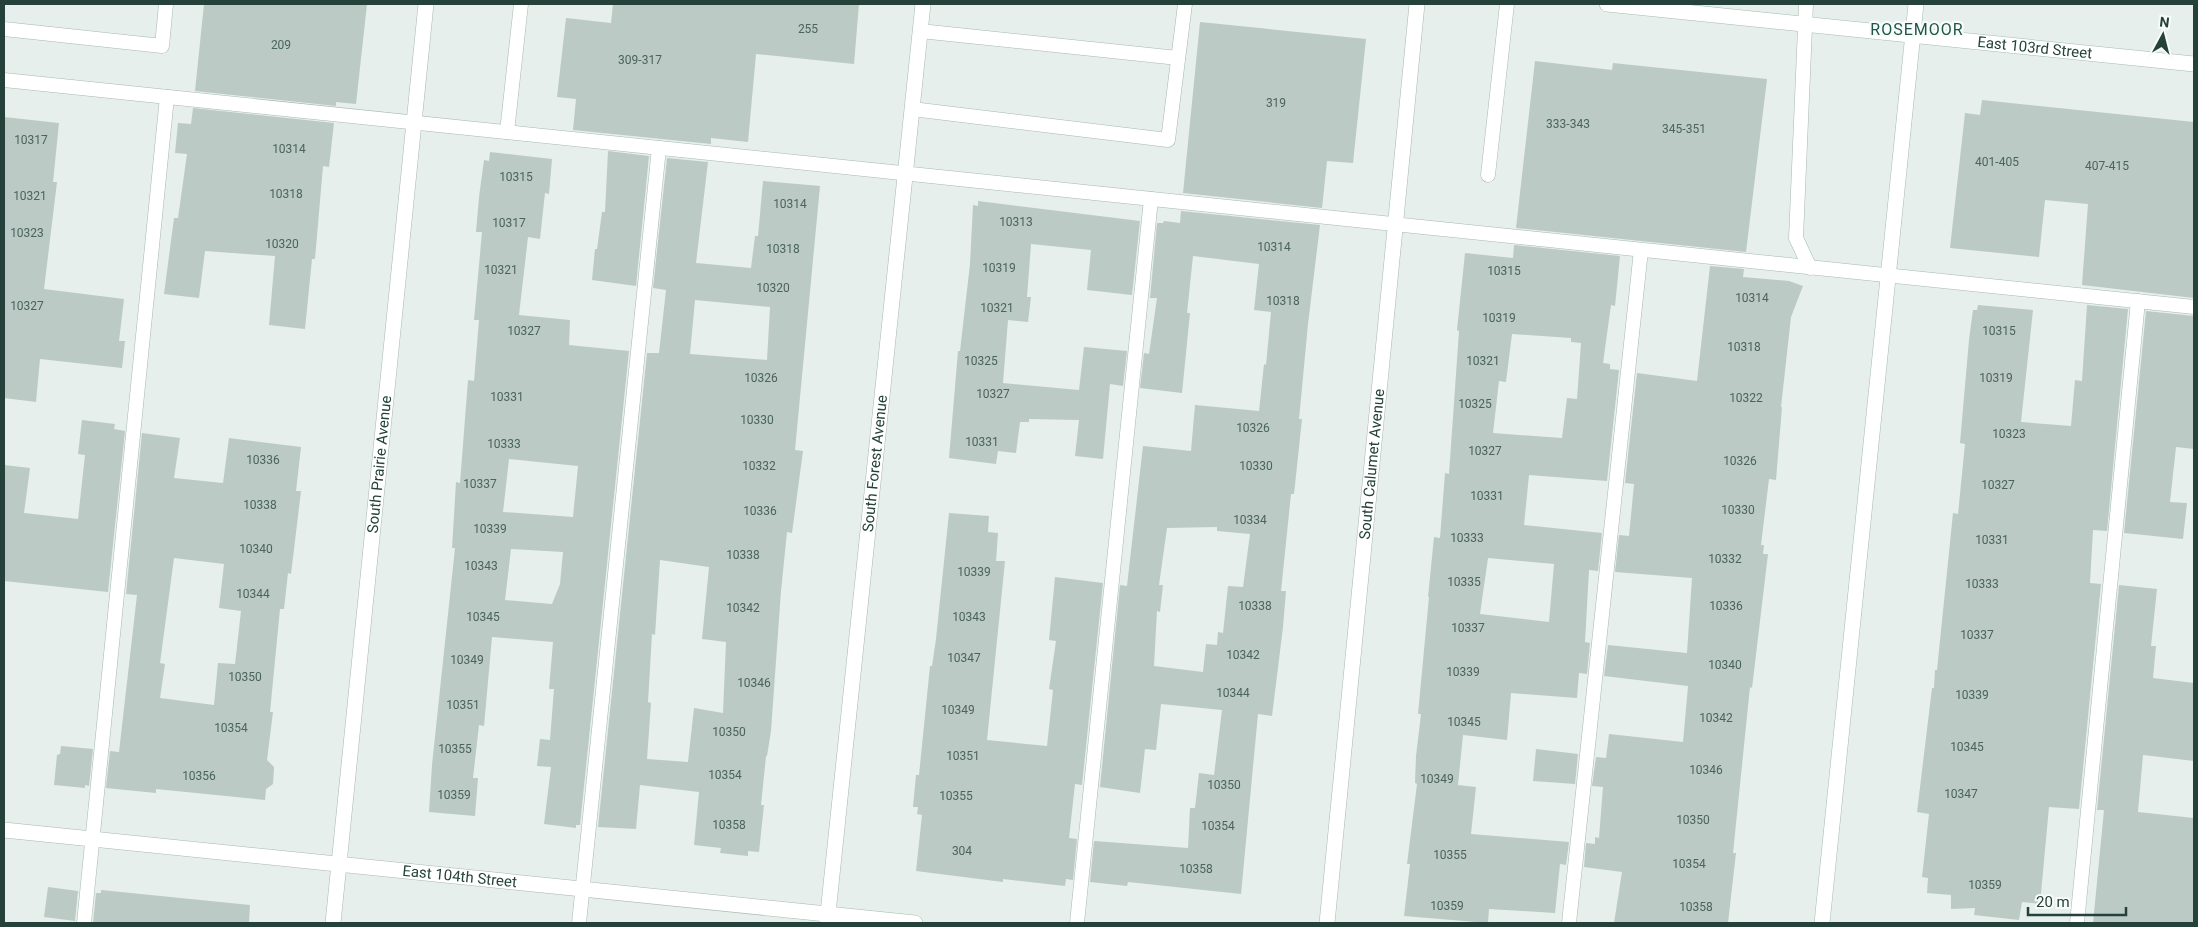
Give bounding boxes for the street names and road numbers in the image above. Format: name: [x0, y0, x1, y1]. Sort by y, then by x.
street label: East 103rd Street: [1977, 33, 2093, 63]
street label: South Calumet Avenue: [1356, 388, 1388, 540]
street label: South Forest Avenue: [859, 394, 891, 533]
street label: South Prairie Avenue: [363, 395, 395, 534]
street label: East 104th Street: [402, 862, 518, 891]

